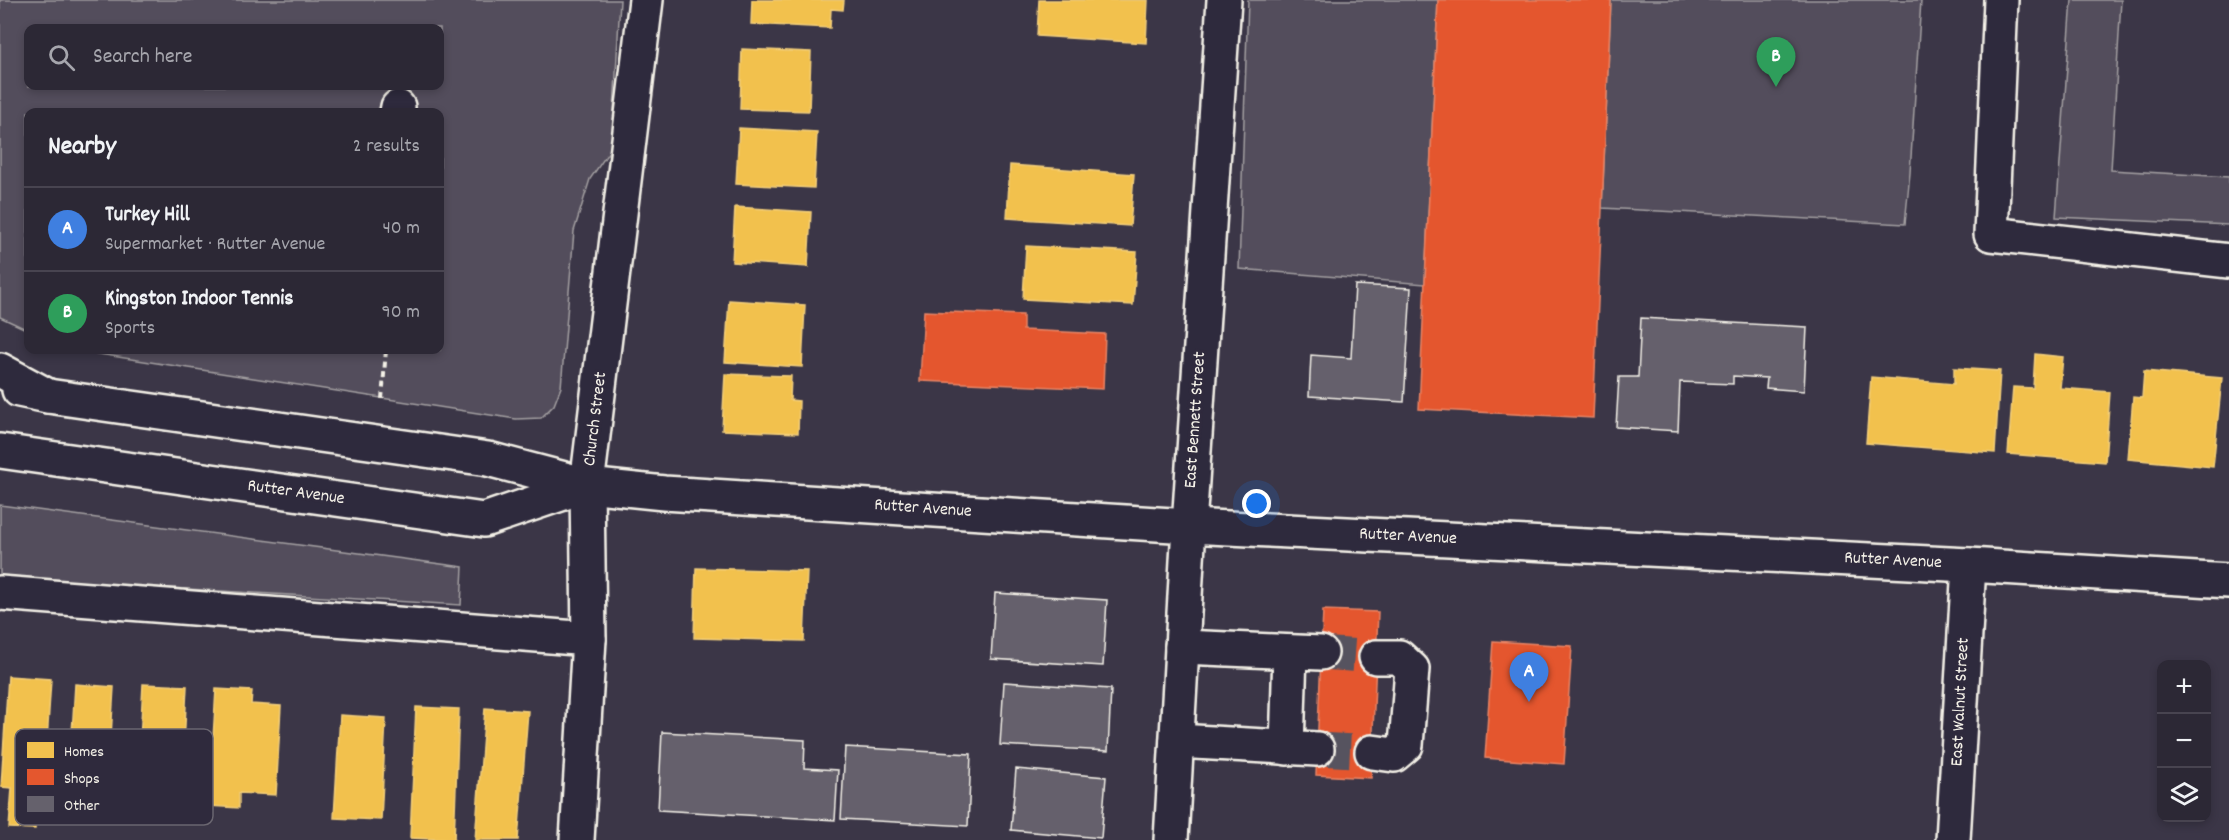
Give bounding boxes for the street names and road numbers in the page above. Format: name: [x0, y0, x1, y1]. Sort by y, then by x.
street label: East Bennett Street: [1179, 350, 1213, 489]
street label: Church Street: [578, 370, 614, 468]
street label: Rutter Avenue: [246, 474, 346, 512]
street label: Rutter Avenue: [873, 493, 973, 525]
street label: Rutter Avenue: [1359, 522, 1458, 552]
street label: Rutter Avenue: [1844, 546, 1943, 576]
street label: East Walnut Street: [1945, 637, 1977, 767]

